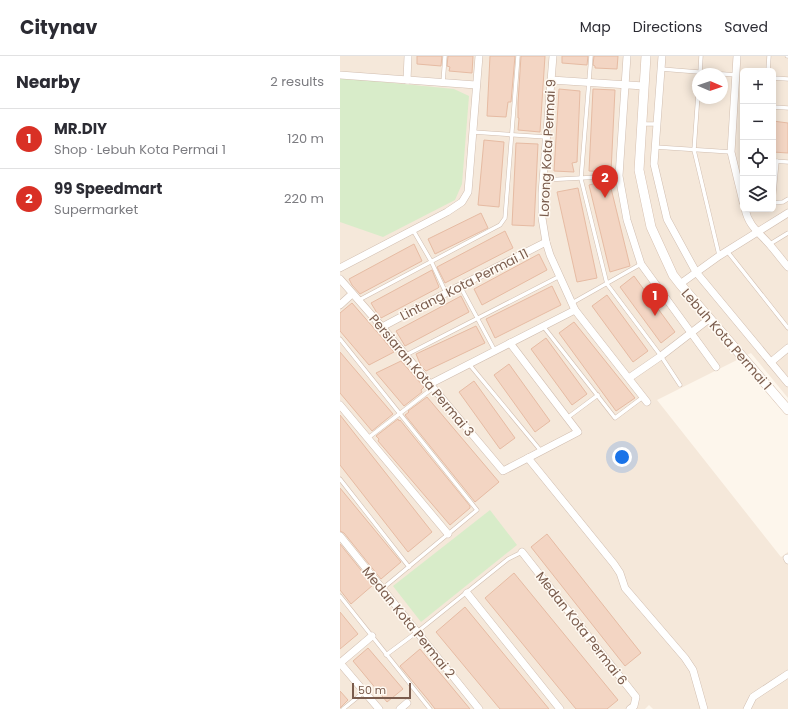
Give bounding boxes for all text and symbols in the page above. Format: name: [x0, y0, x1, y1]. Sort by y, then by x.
text: Citynav: [20, 14, 97, 41]
text: Map: [580, 17, 611, 37]
text: Directions: [633, 17, 702, 37]
text: Saved: [724, 17, 768, 37]
north arrow: [692, 68, 728, 104]
map controls: [740, 68, 776, 212]
button: +: [740, 68, 776, 104]
text: Nearby: [16, 70, 80, 94]
text: 2 results: [270, 72, 324, 91]
street label: Lorong Kota Permai 9: [534, 78, 561, 218]
button: −: [740, 104, 776, 140]
text: MR.DIY: [54, 118, 107, 139]
text: 1: [27, 129, 31, 148]
text: 120 m: [287, 129, 324, 148]
text: Shop · Lebuh Kota Permai 1: [54, 140, 226, 159]
button: locate: [740, 140, 776, 176]
pin: 2: [592, 165, 618, 198]
button: layers: [740, 176, 776, 212]
text: 99 Speedmart: [54, 178, 162, 199]
text: 2: [25, 189, 33, 208]
text: 220 m: [284, 189, 324, 208]
text: Supermarket: [54, 200, 138, 219]
street label: Lintang Kota Permai 11: [397, 244, 532, 325]
pin: 1: [642, 283, 668, 316]
street label: Lebuh Kota Permai 1: [677, 284, 776, 394]
street label: Persiaran Kota Permai 3: [365, 310, 479, 441]
your location: [612, 447, 632, 467]
street label: Medan Kota Permai 2: [358, 563, 460, 682]
street label: Medan Kota Permai 6: [531, 568, 632, 689]
scale bar: [352, 681, 411, 700]
text: 50 m: [358, 682, 386, 698]

